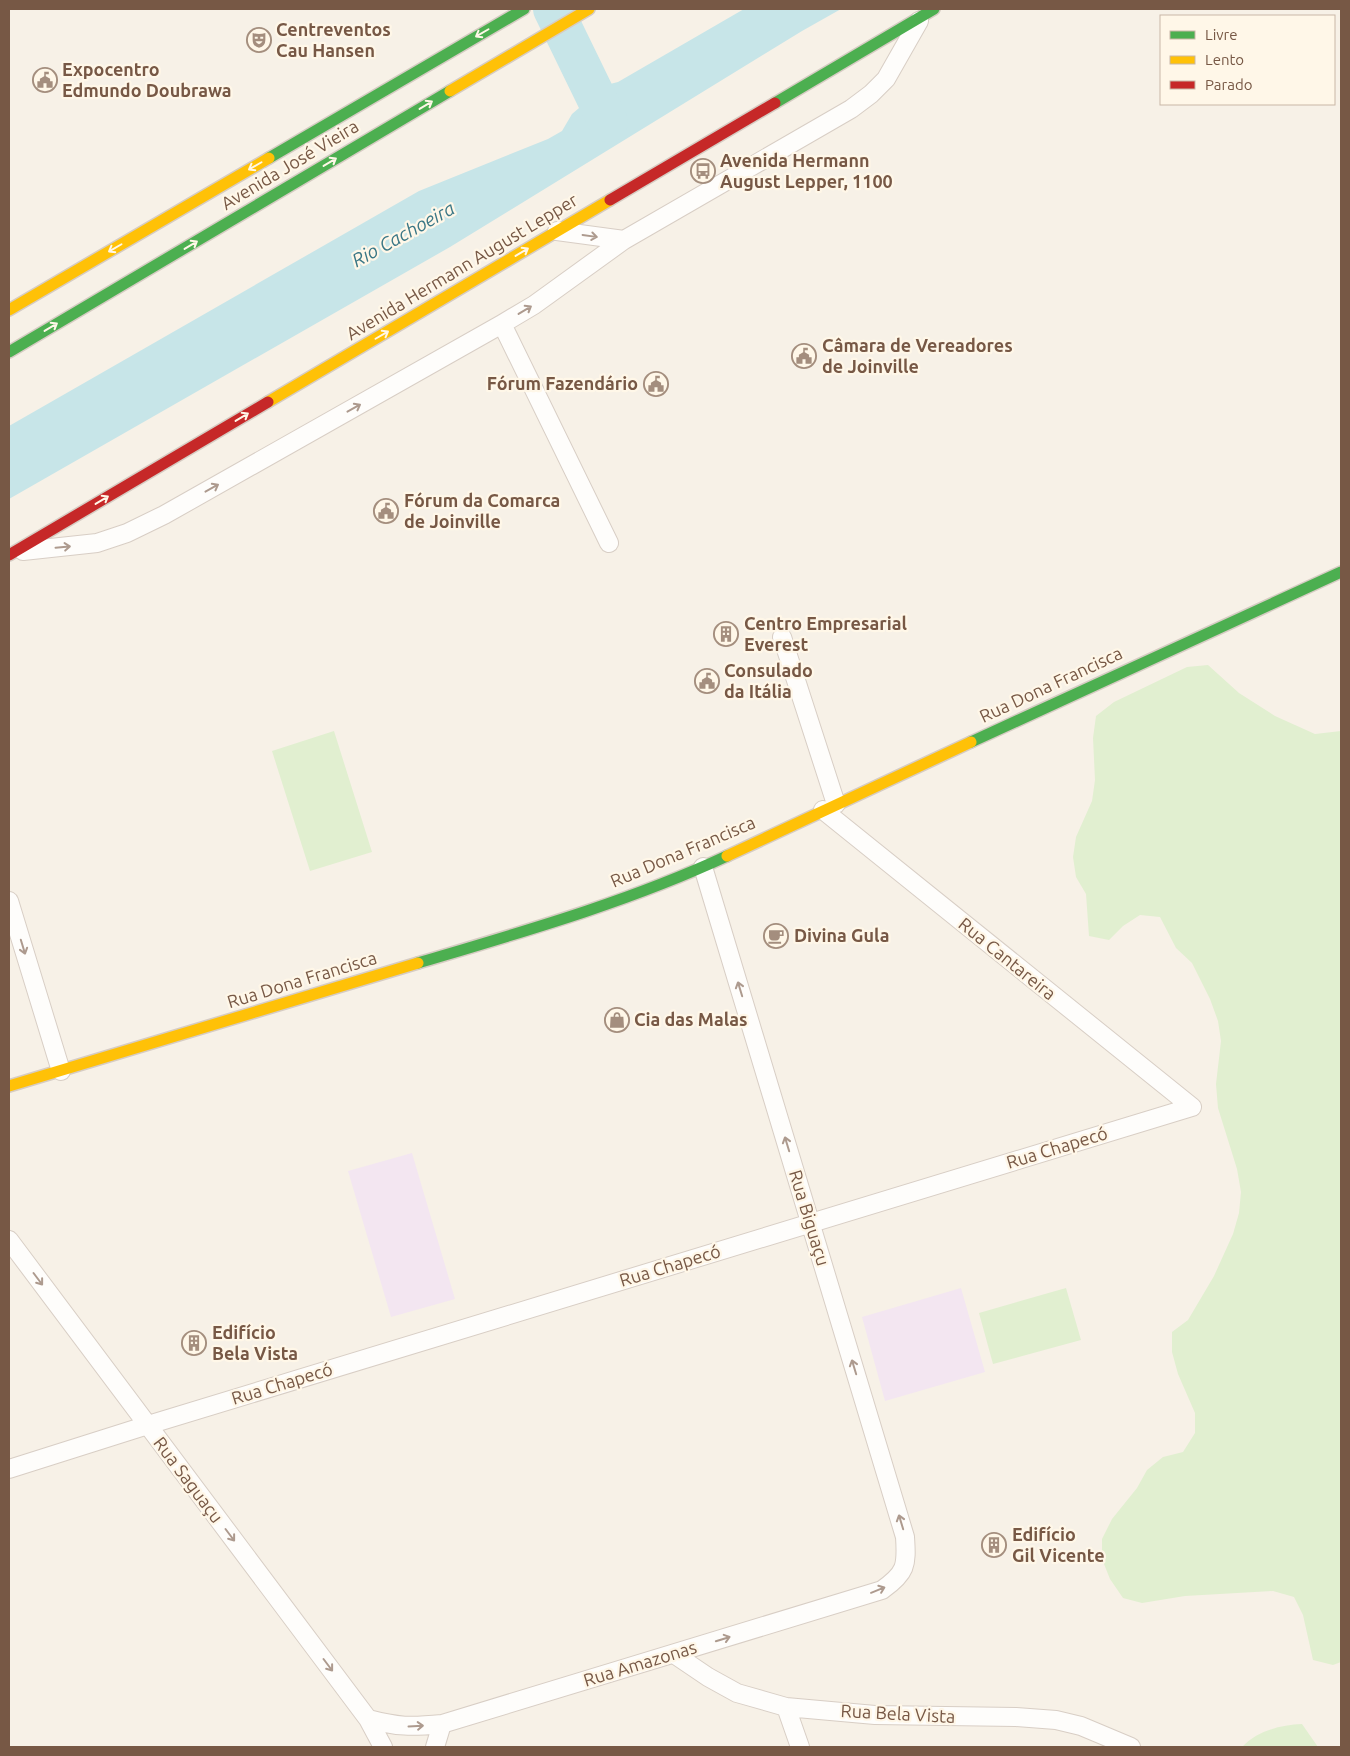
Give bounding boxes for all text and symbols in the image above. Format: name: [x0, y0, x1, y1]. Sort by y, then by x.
legend: [1160, 15, 1335, 105]
place label: Centreventos Cau Hansen: [276, 19, 391, 60]
text: Livre: [1205, 26, 1238, 43]
theatre icon: Centreventos Cau Hansen: [246, 27, 272, 53]
one-way arrow: [475, 29, 489, 39]
text: Lento: [1205, 51, 1244, 68]
place label: Expocentro Edmundo Doubrawa: [62, 59, 232, 100]
public building icon: Expocentro Edmundo Doubrawa: [32, 67, 58, 93]
text: Parado: [1205, 76, 1252, 93]
one-way arrow: [419, 99, 433, 109]
street label: Avenida José Vieira: [217, 115, 362, 213]
place label: Avenida Hermann August Lepper, 1100: [720, 150, 893, 191]
one-way arrow: [323, 156, 337, 166]
bus stop icon: Avenida Hermann August Lepper, 1100: [690, 158, 716, 184]
one-way arrow: [249, 162, 263, 172]
street label: Avenida Hermann August Lepper: [342, 189, 581, 343]
water label: Rio Cachoeira: [348, 197, 458, 271]
one-way arrow: [582, 231, 598, 241]
one-way arrow: [183, 239, 197, 249]
one-way arrow: [108, 244, 123, 254]
one-way arrow: [514, 246, 528, 256]
one-way arrow: [518, 304, 532, 314]
one-way arrow: [43, 322, 57, 332]
one-way arrow: [374, 329, 388, 339]
place label: Câmara de Vereadores de Joinville: [822, 335, 1013, 376]
public building icon: Câmara de Vereadores de Joinville: [791, 343, 817, 369]
public building icon: Fórum Fazendário: [643, 371, 669, 397]
place label: Fórum Fazendário: [487, 373, 638, 393]
one-way arrow: [347, 403, 362, 413]
one-way arrow: [234, 412, 248, 422]
one-way arrow: [205, 482, 219, 492]
place label: Fórum da Comarca de Joinville: [404, 490, 560, 531]
one-way arrow: [94, 494, 108, 504]
public building icon: Fórum da Comarca de Joinville: [373, 498, 399, 524]
one-way arrow: [55, 543, 71, 552]
place label: Centro Empresarial Everest: [744, 613, 907, 654]
building icon: Centro Empresarial Everest: [713, 621, 739, 647]
street label: Rua Dona Francisca: [976, 642, 1125, 726]
place label: Consulado da Itália: [724, 660, 813, 701]
public building icon: Consulado da Itália: [694, 668, 720, 694]
street label: Rua Dona Francisca: [607, 812, 758, 891]
street label: Rua Cantareira: [955, 913, 1060, 1003]
cafe icon: Divina Gula: [763, 923, 789, 949]
place label: Divina Gula: [794, 925, 890, 945]
one-way arrow: [19, 939, 28, 955]
street label: Rua Dona Francisca: [224, 947, 379, 1011]
one-way arrow: [734, 981, 744, 997]
shop icon: Cia das Malas: [604, 1007, 630, 1033]
place label: Cia das Malas: [634, 1009, 748, 1029]
street label: Rua Chapecó: [1004, 1122, 1110, 1172]
one-way arrow: [781, 1137, 791, 1153]
street label: Rua Biguaçu: [786, 1167, 834, 1268]
street label: Rua Chapecó: [617, 1240, 723, 1290]
one-way arrow: [33, 1272, 43, 1286]
place label: Edifício Bela Vista: [212, 1322, 298, 1363]
building icon: Edifício Bela Vista: [181, 1330, 207, 1356]
street label: Rua Chapecó: [229, 1358, 335, 1408]
one-way arrow: [849, 1359, 858, 1375]
street label: Rua Saguaçu: [150, 1433, 228, 1526]
one-way arrow: [896, 1515, 905, 1531]
place label: Edifício Gil Vicente: [1012, 1524, 1105, 1565]
one-way arrow: [225, 1528, 236, 1541]
building icon: Edifício Gil Vicente: [981, 1532, 1007, 1558]
one-way arrow: [870, 1585, 885, 1595]
one-way arrow: [715, 1633, 731, 1643]
street label: Rua Amazonas: [581, 1636, 699, 1690]
one-way arrow: [323, 1658, 333, 1672]
street label: Rua Bela Vista: [840, 1700, 956, 1726]
one-way arrow: [408, 1722, 424, 1731]

